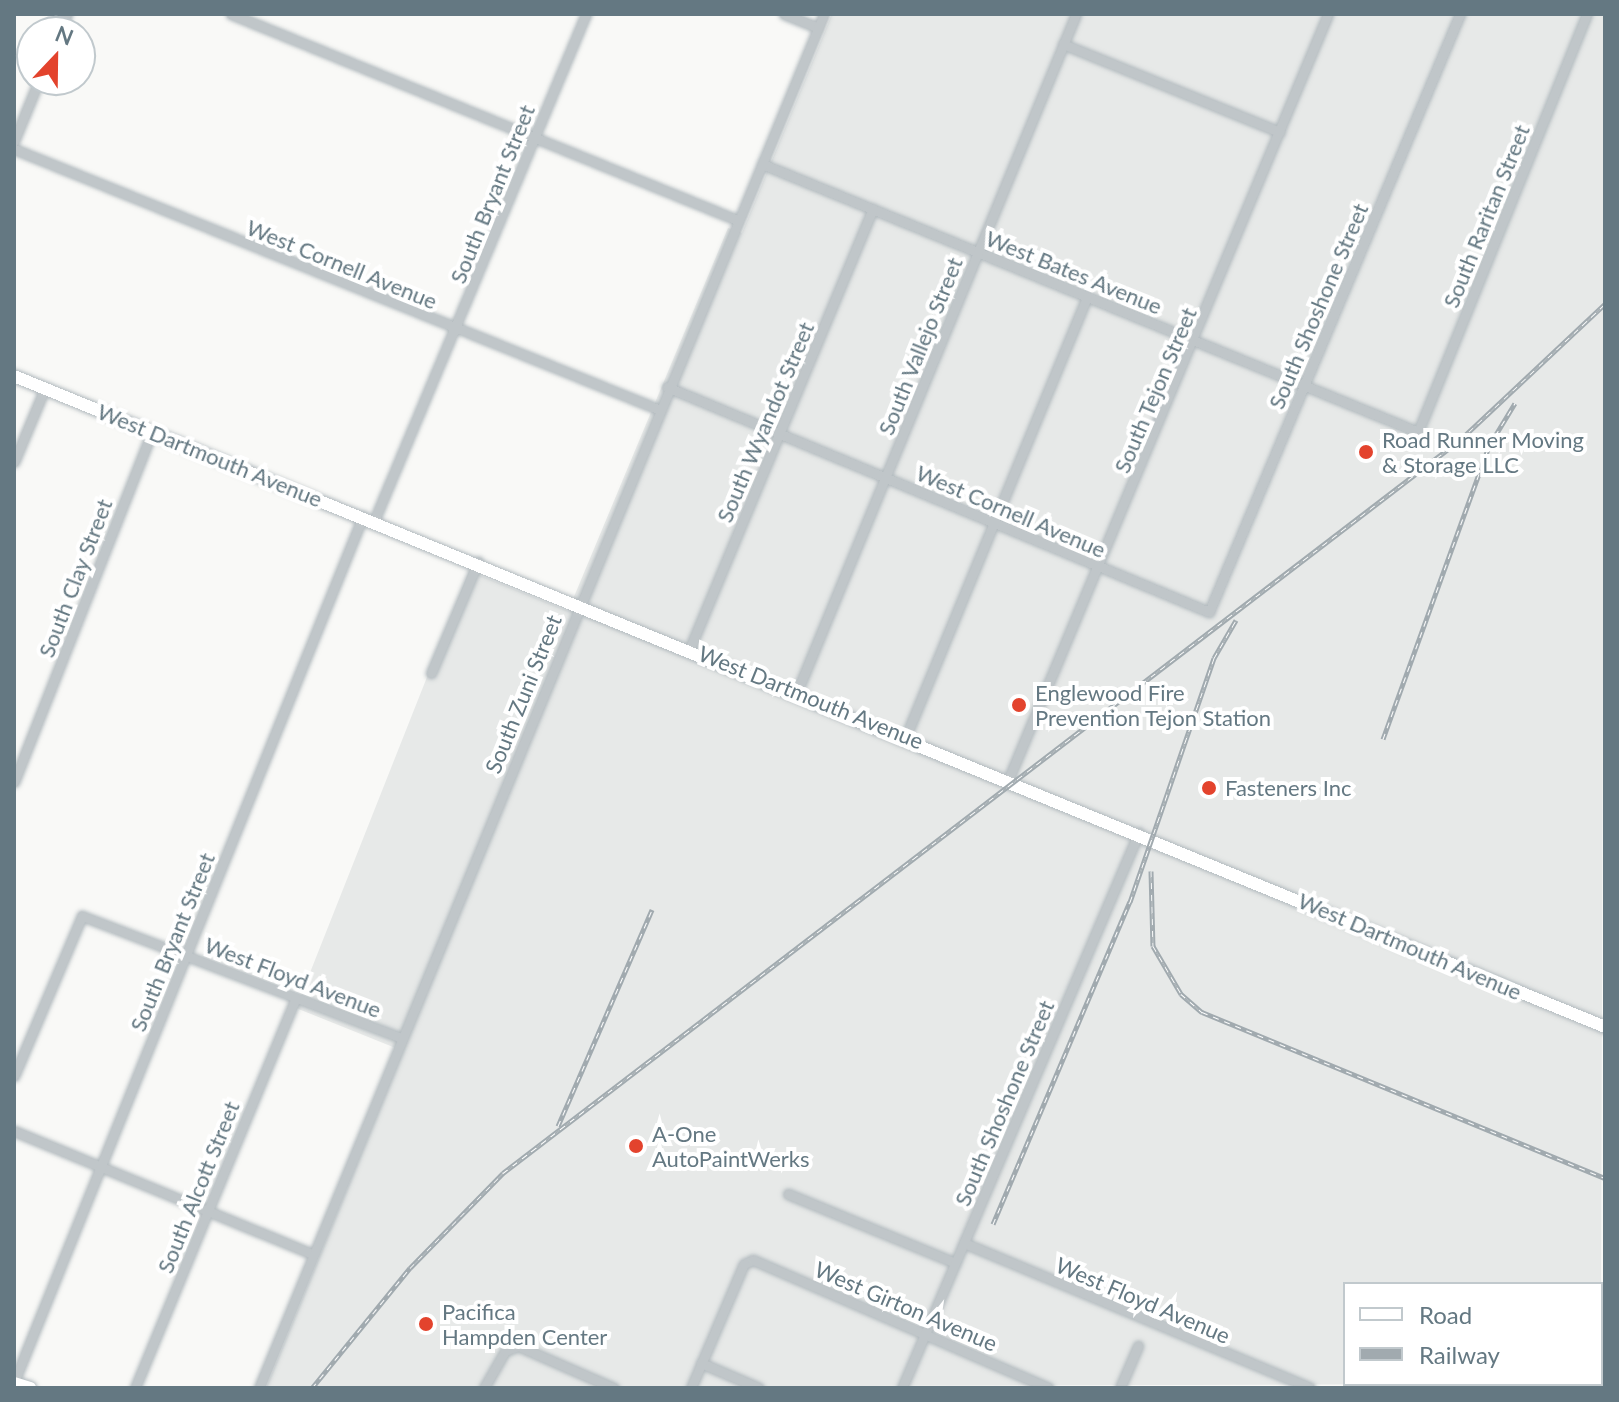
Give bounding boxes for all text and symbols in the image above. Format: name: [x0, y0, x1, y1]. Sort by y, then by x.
north arrow: [16, 16, 96, 96]
text: N: [52, 19, 77, 51]
street label: South Bryant Street: [444, 101, 540, 287]
street label: South Raritan Street: [1437, 121, 1535, 311]
street label: South Shoshone Street: [1263, 199, 1373, 413]
street label: West Cornell Avenue: [243, 214, 441, 314]
street label: West Bates Avenue: [982, 224, 1166, 320]
street label: South Vallejo Street: [872, 253, 968, 439]
street label: South Tejon Street: [1108, 303, 1202, 477]
street label: South Wyandot Street: [711, 318, 819, 526]
street label: West Dartmouth Avenue: [93, 398, 327, 512]
place label: Road Runner Moving & Storage LLC: [1382, 426, 1584, 478]
marker: Road Runner Moving & Storage LLC: [1357, 443, 1375, 461]
street label: West Cornell Avenue: [912, 459, 1110, 563]
street label: South Clay Street: [33, 495, 117, 661]
street label: South Zuni Street: [479, 611, 567, 777]
street label: West Dartmouth Avenue: [694, 640, 928, 754]
place label: Englewood Fire Prevention Tejon Station: [1035, 679, 1272, 730]
marker: Englewood Fire Prevention Tejon Station: [1010, 696, 1028, 714]
place label: Fasteners Inc: [1225, 775, 1352, 801]
marker: Fasteners Inc: [1200, 779, 1218, 797]
street label: South Bryant Street: [124, 849, 220, 1035]
street label: West Dartmouth Avenue: [1294, 887, 1526, 1005]
street label: West Floyd Avenue: [201, 931, 385, 1023]
street label: South Shoshone Street: [949, 996, 1059, 1210]
street label: South Alcott Street: [151, 1097, 245, 1277]
place label: A-One AutoPaintWerks: [652, 1120, 809, 1172]
marker: A-One AutoPaintWerks: [627, 1137, 645, 1155]
street label: West Floyd Avenue: [1052, 1251, 1234, 1349]
street label: West Girton Avenue: [810, 1255, 1002, 1357]
legend: [1343, 1282, 1603, 1386]
place label: Pacifica Hampden Center: [442, 1298, 607, 1350]
text: Road: [1419, 1300, 1472, 1329]
marker: Pacifica Hampden Center: [417, 1315, 435, 1333]
text: Railway: [1419, 1340, 1500, 1369]

